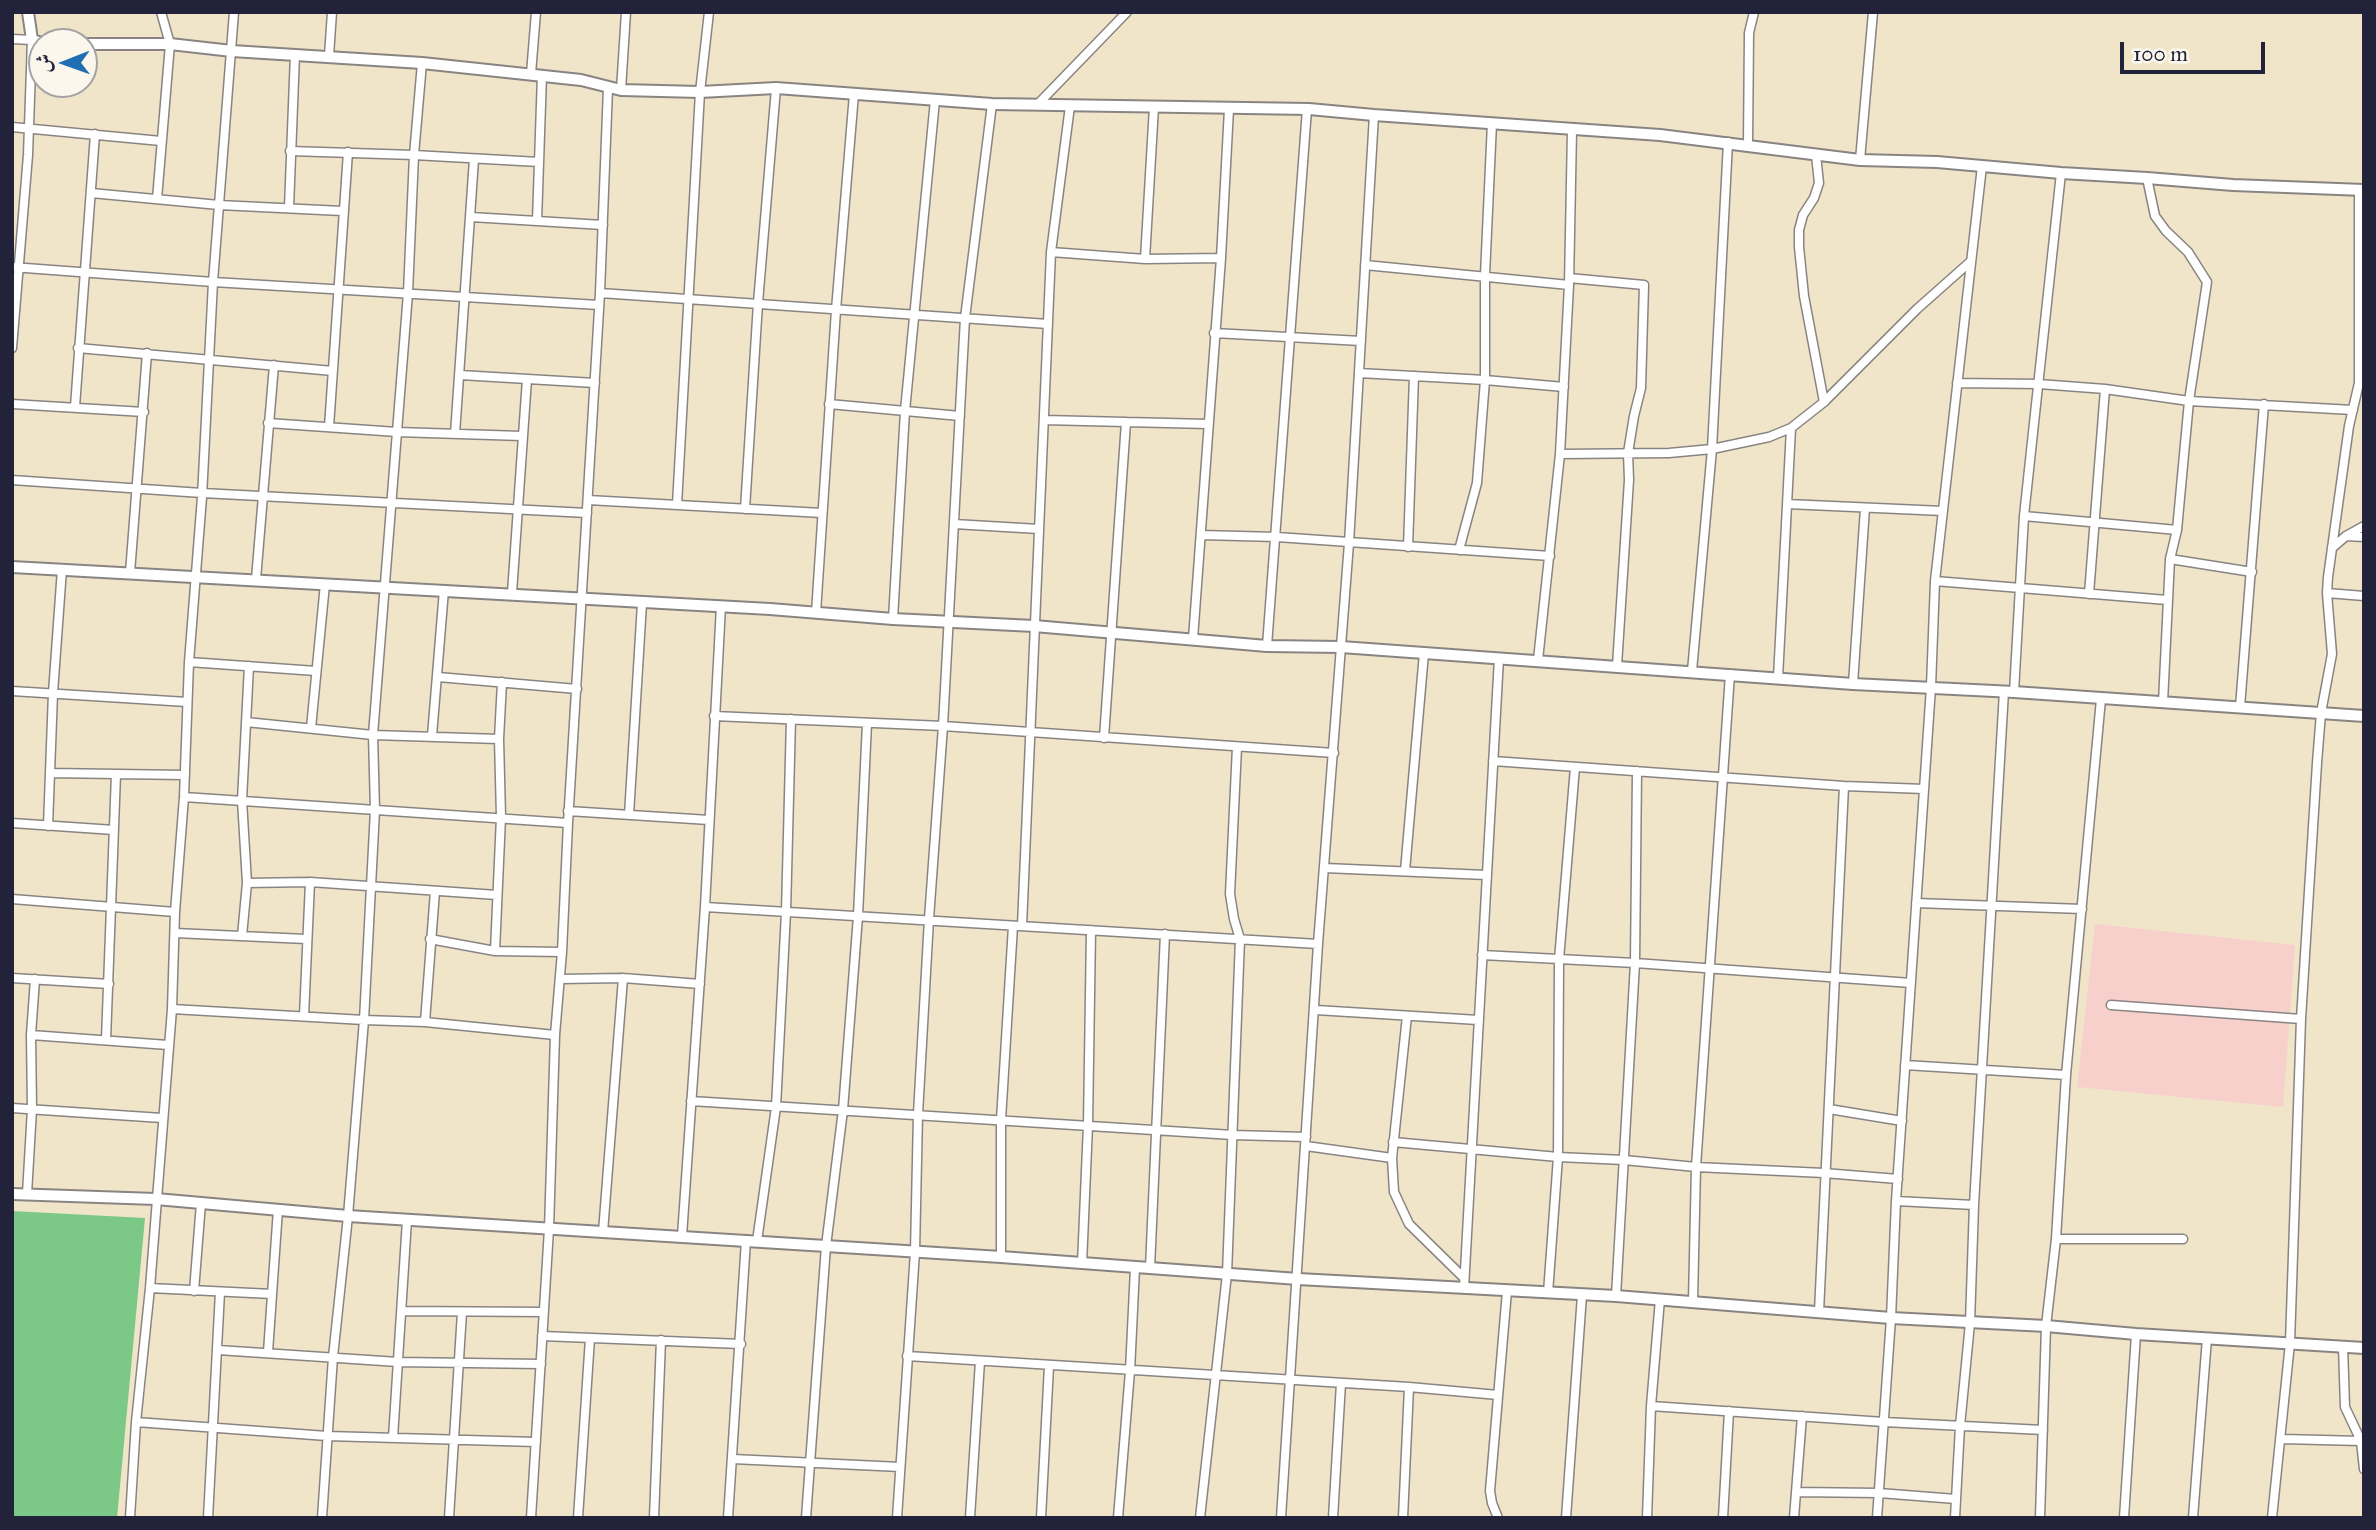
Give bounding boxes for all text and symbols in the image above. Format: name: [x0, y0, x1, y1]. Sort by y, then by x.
north arrow: [28, 28, 98, 98]
scale bar: [2124, 28, 2269, 72]
text: 100 m: [2133, 41, 2188, 67]
text: ش: [32, 54, 55, 73]

